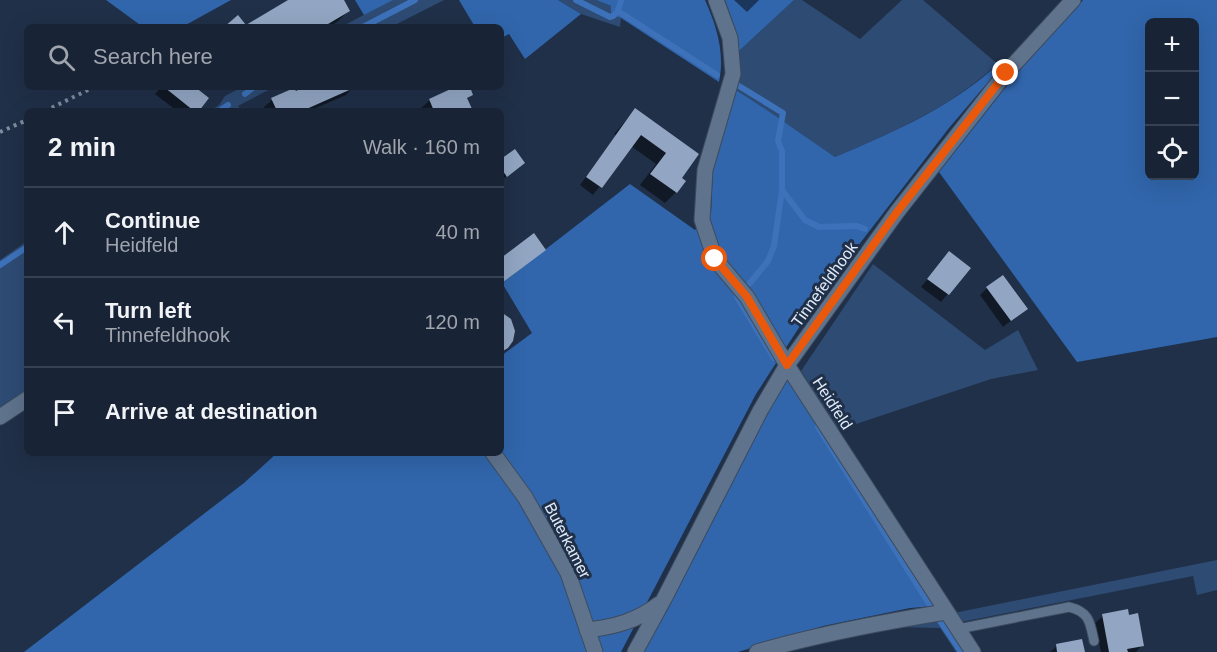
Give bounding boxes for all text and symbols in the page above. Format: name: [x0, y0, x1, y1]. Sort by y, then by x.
map controls: [1145, 18, 1199, 180]
button: +: [1145, 18, 1199, 72]
search box: [24, 24, 504, 90]
icon: search: [45, 41, 78, 74]
text: Search here: [93, 44, 213, 69]
route end: [992, 59, 1018, 85]
button: −: [1145, 72, 1199, 126]
button: locate: [1145, 126, 1199, 180]
text: 2 min: [48, 132, 116, 162]
text: Walk · 160 m: [363, 136, 480, 158]
text: Continue: [105, 208, 200, 233]
icon: ahead: [48, 216, 81, 249]
text: 40 m: [436, 221, 480, 243]
text: Heidfeld: [105, 234, 178, 256]
street label: Tinnefeldhook: [788, 238, 861, 330]
route start: [701, 245, 727, 271]
text: Turn left: [105, 298, 191, 323]
icon: left: [48, 306, 81, 339]
text: 120 m: [424, 311, 480, 333]
text: Tinnefeldhook: [105, 324, 230, 346]
street label: Heidfeld: [809, 374, 856, 433]
icon: arrive: [48, 396, 81, 429]
text: Arrive at destination: [105, 399, 318, 424]
street label: Buterkamer: [541, 500, 594, 582]

